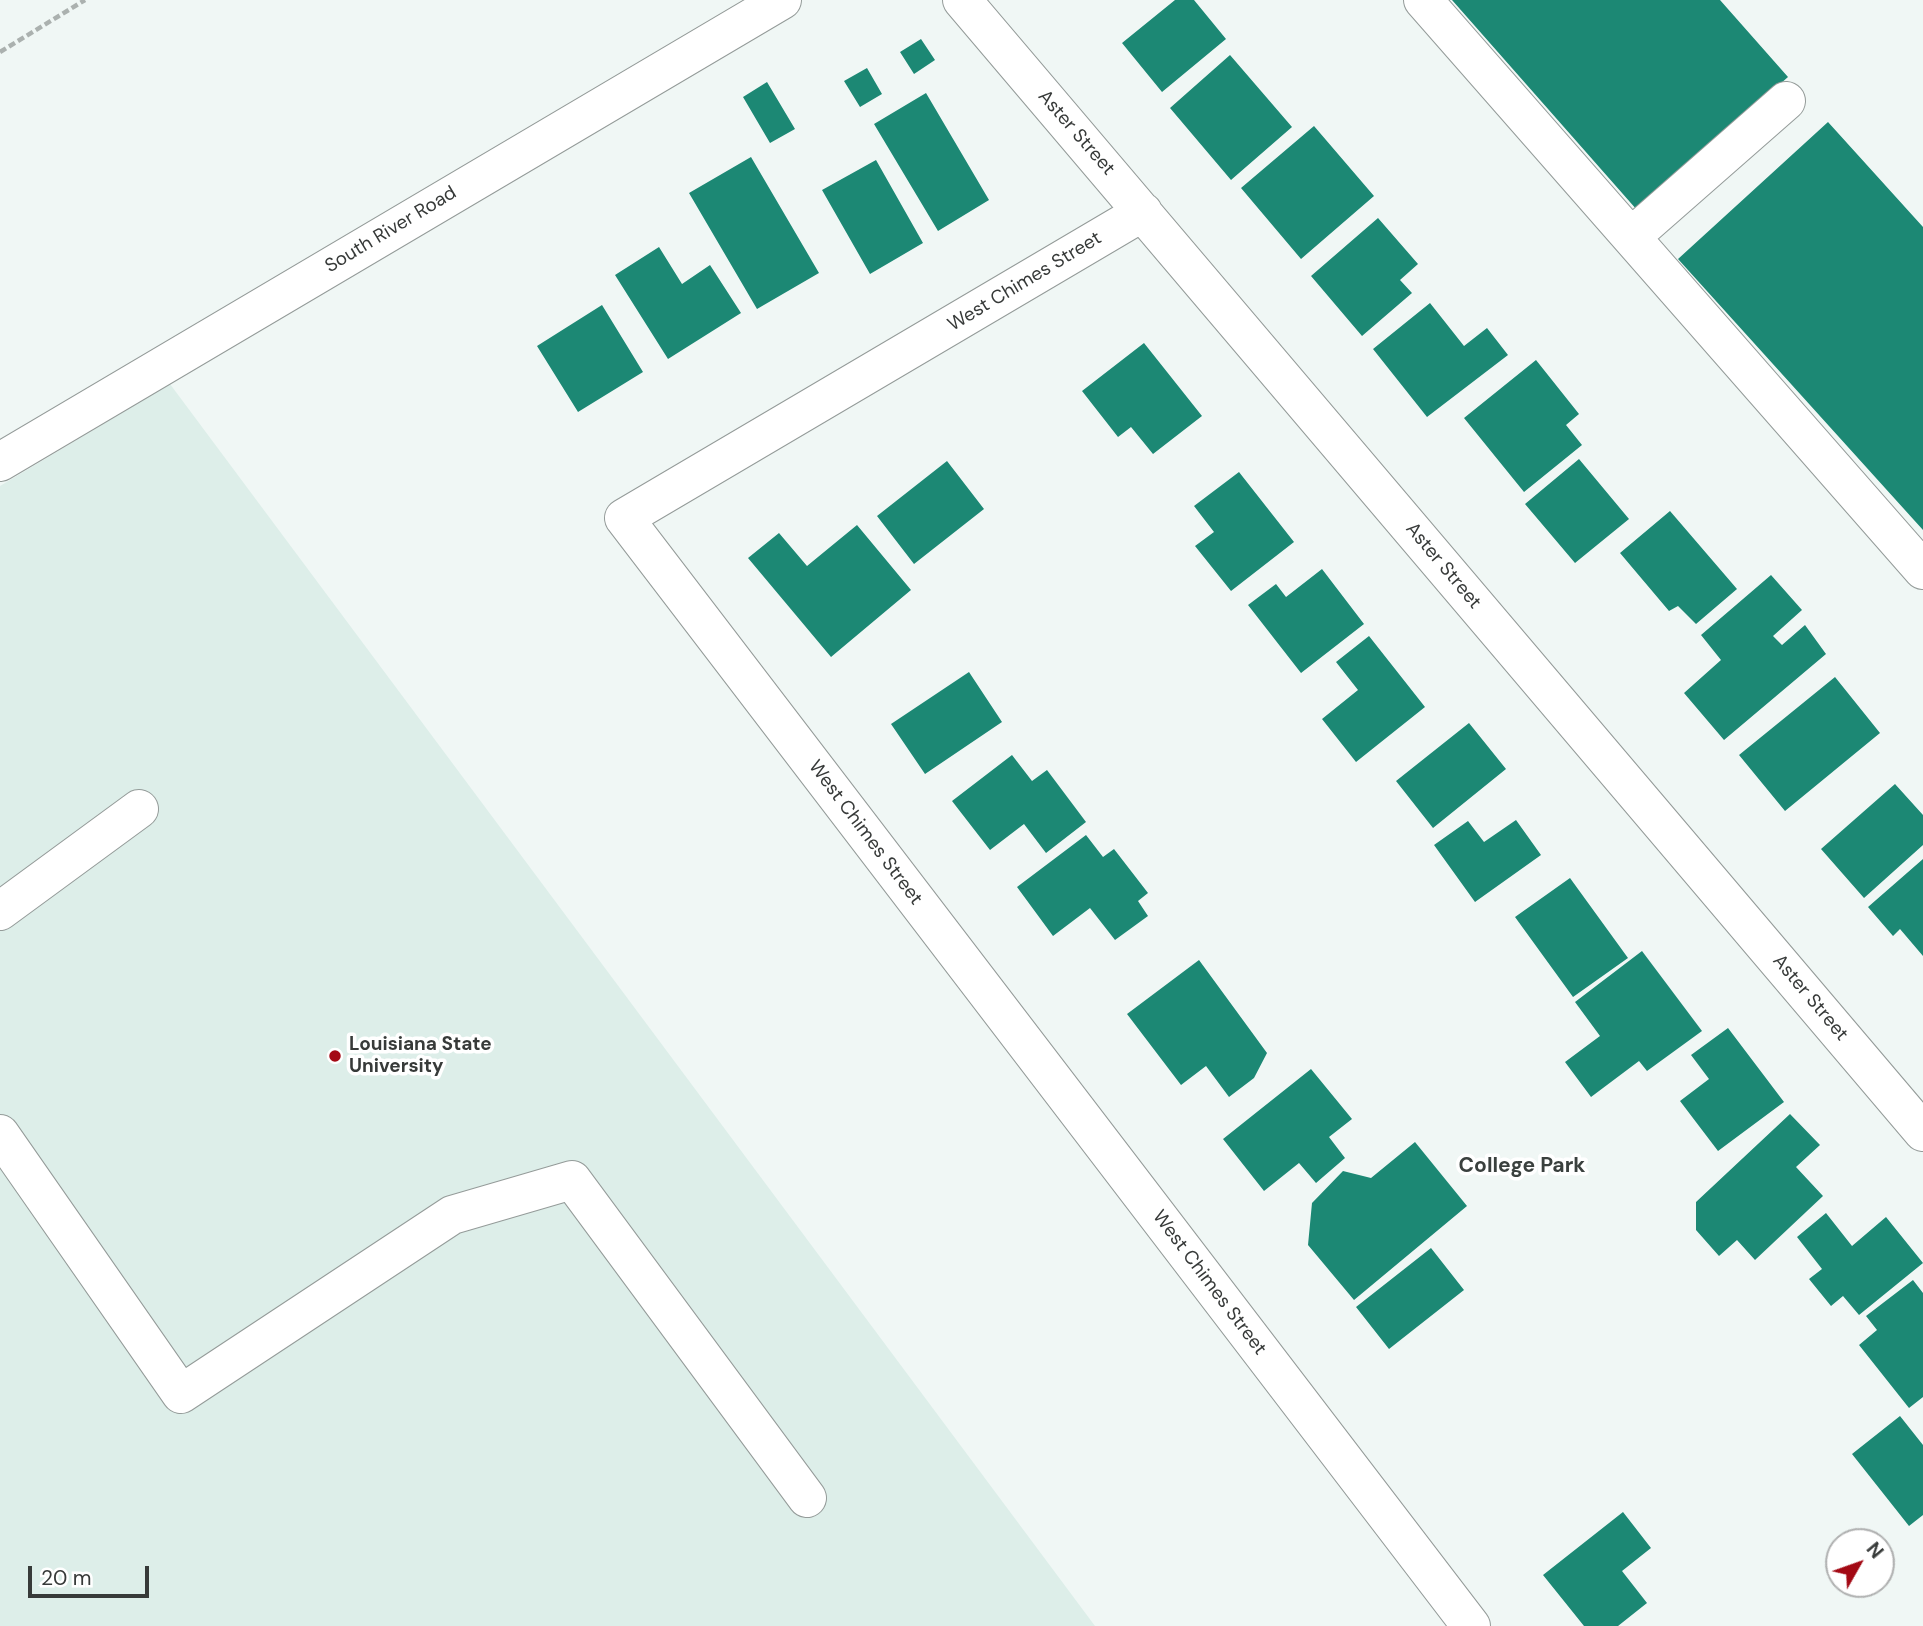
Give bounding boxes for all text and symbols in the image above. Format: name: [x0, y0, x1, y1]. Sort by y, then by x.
street label: Aster Street: [1033, 86, 1119, 180]
street label: South River Road: [321, 182, 461, 278]
street label: West Chimes Street: [944, 227, 1106, 337]
street label: Aster Street: [1400, 518, 1486, 614]
street label: West Chimes Street: [803, 756, 927, 910]
street label: Aster Street: [1767, 950, 1853, 1046]
place label: Louisiana State University: [349, 1034, 492, 1078]
marker: Louisiana State University: [327, 1048, 343, 1064]
district label: College Park: [1459, 1153, 1585, 1179]
street label: West Chimes Street: [1147, 1206, 1271, 1360]
north arrow: [1825, 1528, 1895, 1598]
text: N: [1861, 1537, 1889, 1564]
scale bar: [32, 1552, 152, 1596]
text: 20 m: [41, 1564, 92, 1592]

